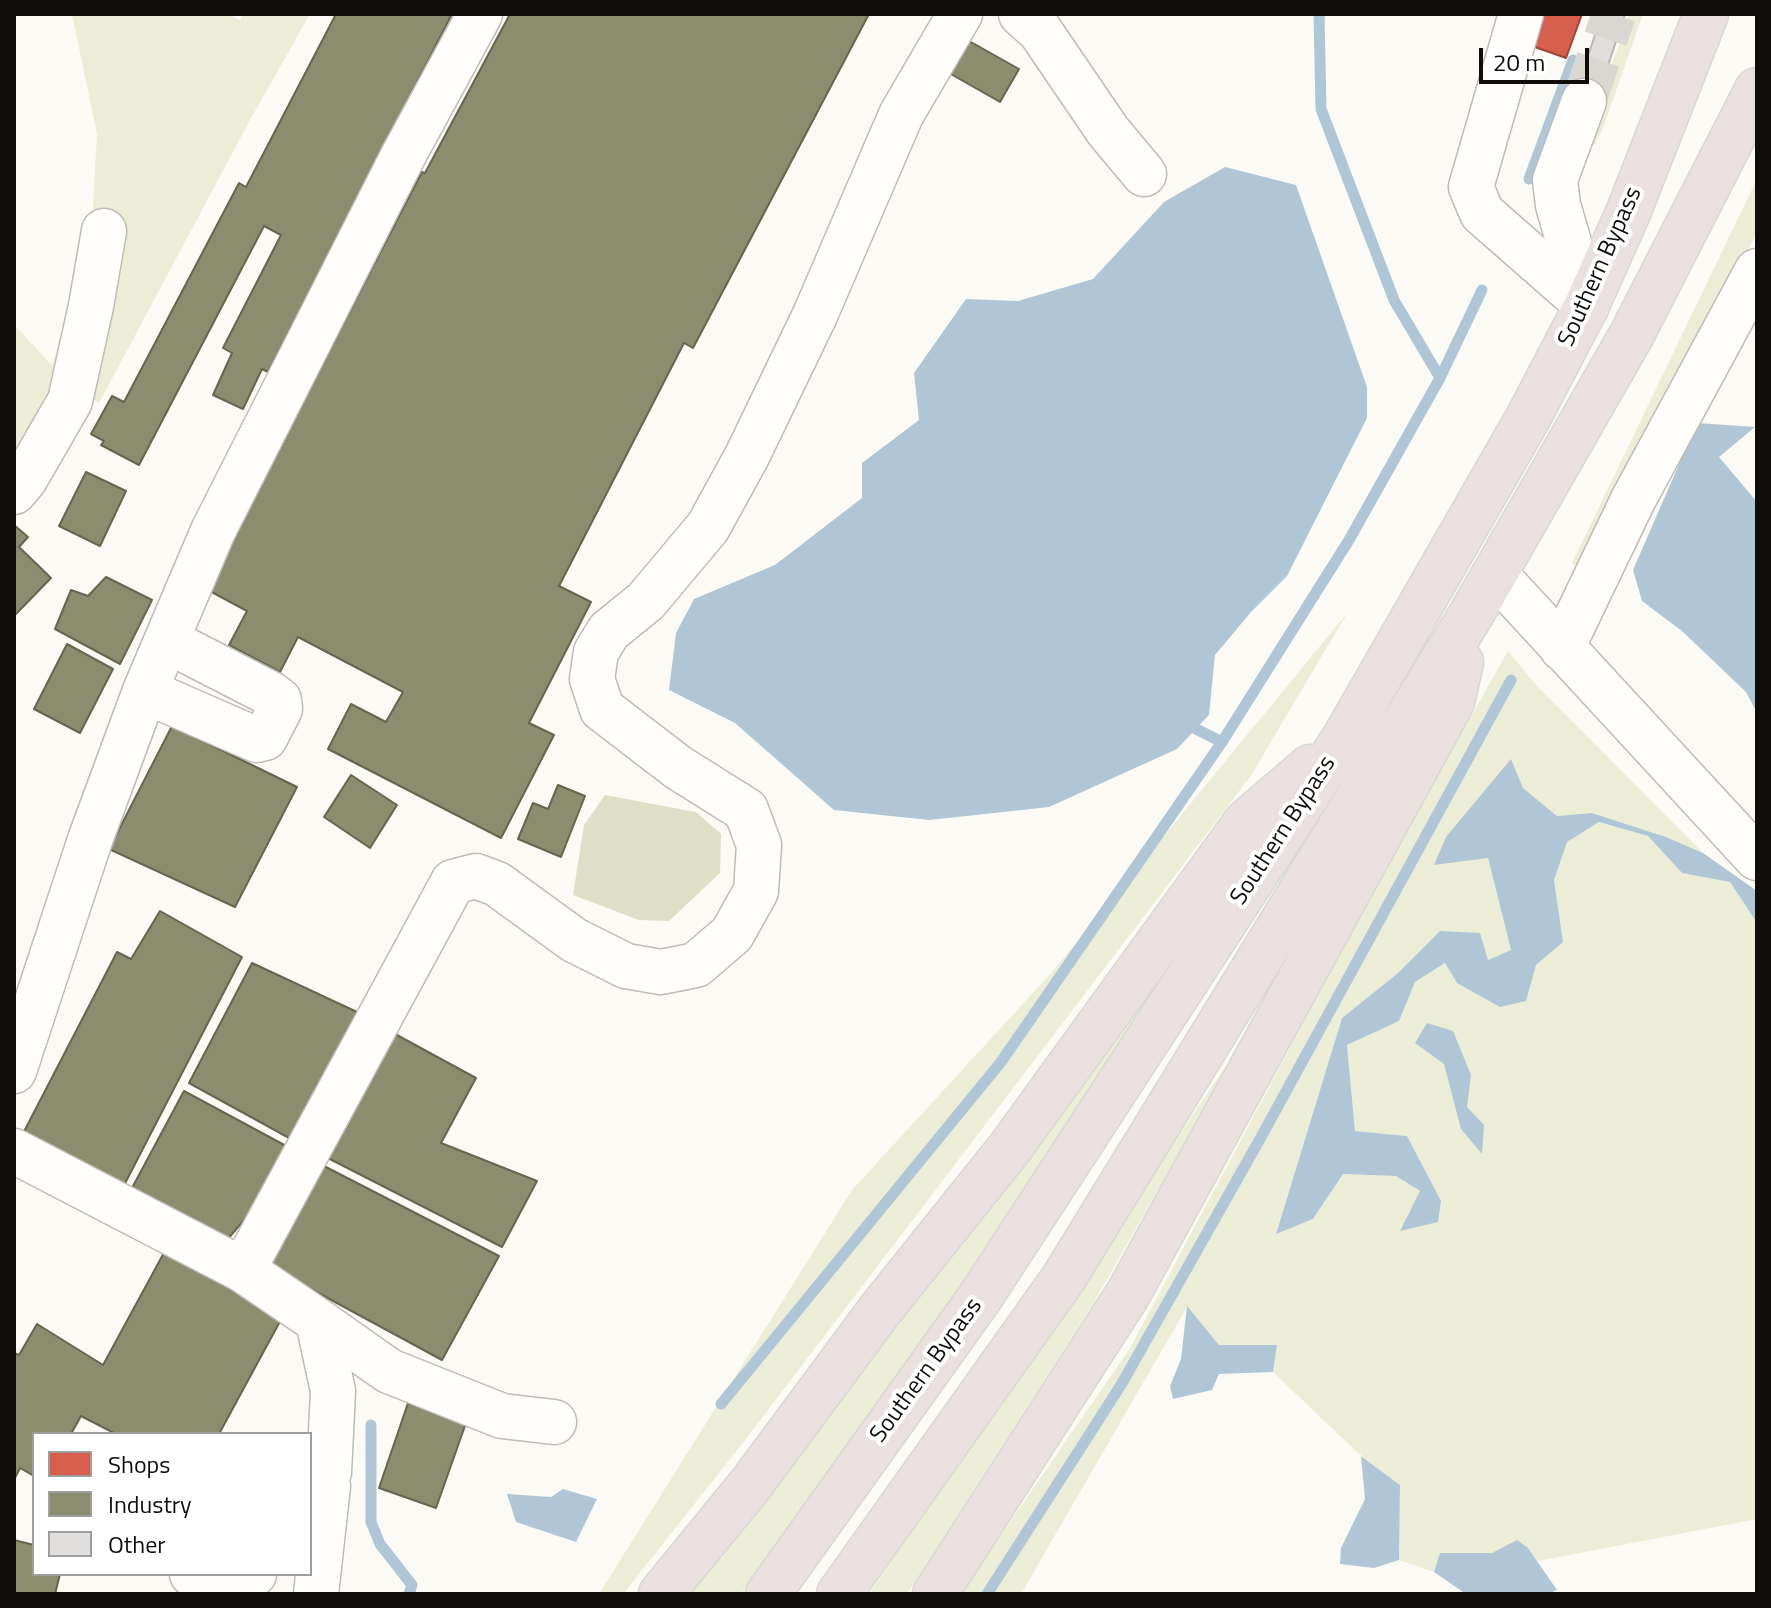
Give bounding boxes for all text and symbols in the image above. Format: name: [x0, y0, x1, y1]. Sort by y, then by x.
scale bar: [1483, 32, 1593, 82]
text: 20 m: [1493, 44, 1545, 80]
street label: Southern Bypass: [1553, 183, 1649, 351]
street label: Southern Bypass: [1225, 751, 1343, 911]
street label: Southern Bypass: [865, 1293, 989, 1449]
legend: [32, 1432, 312, 1576]
text: Shops: [108, 1446, 170, 1482]
text: Industry: [108, 1486, 192, 1522]
text: Other: [108, 1526, 166, 1562]

